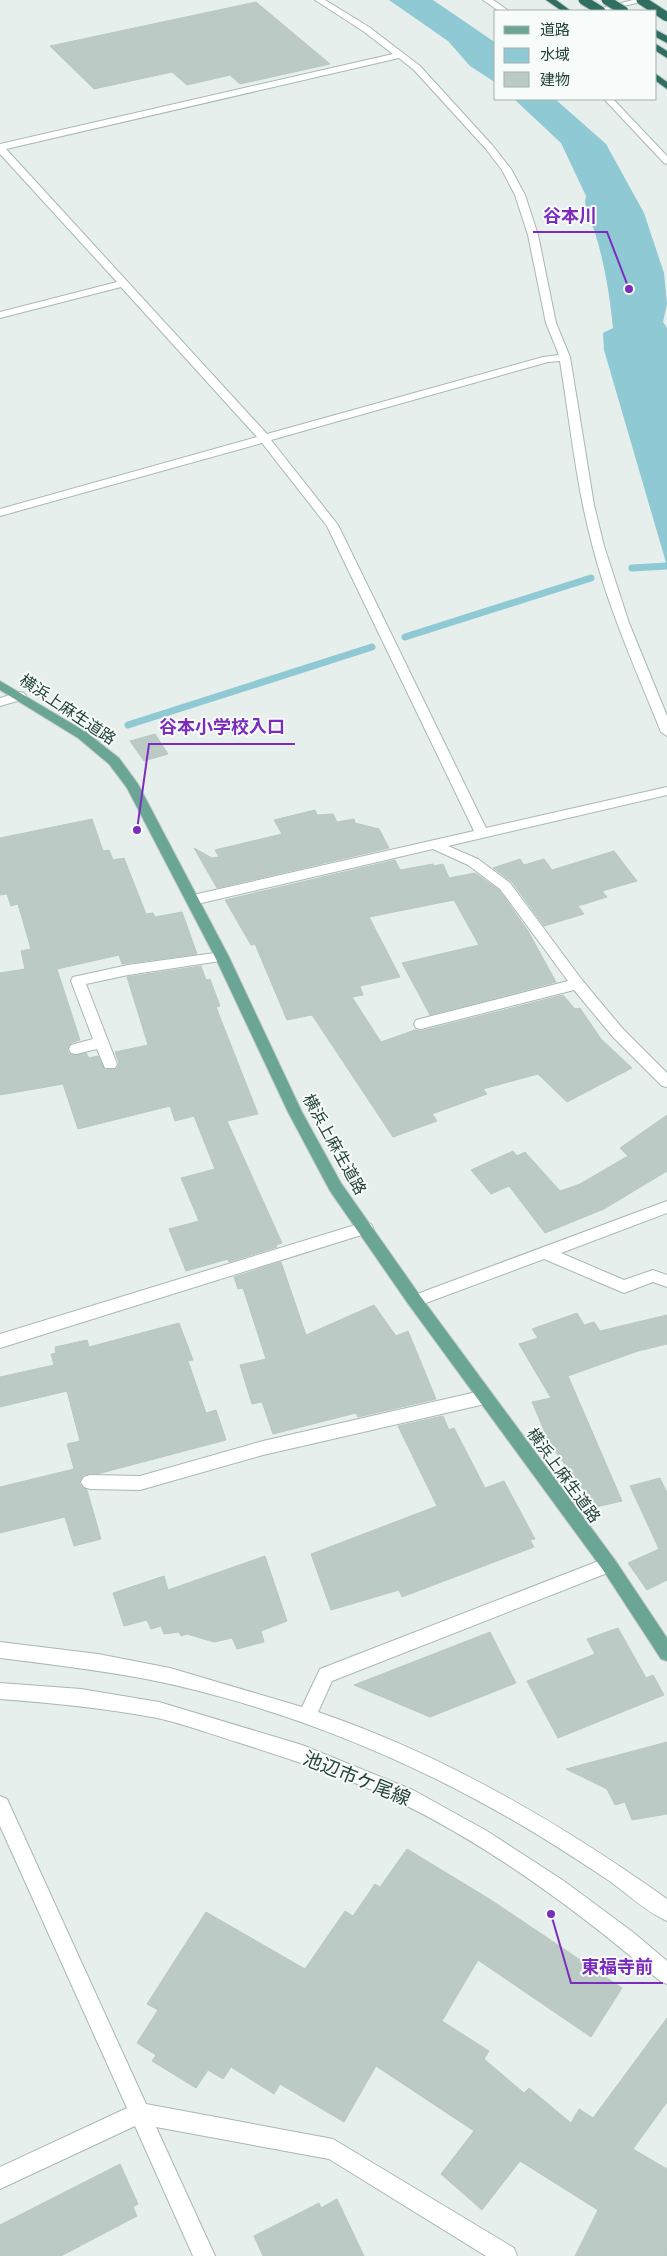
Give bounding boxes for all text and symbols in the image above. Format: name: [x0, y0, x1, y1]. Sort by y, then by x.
legend: [494, 10, 657, 100]
text: 道路: [540, 20, 570, 40]
text: 水域: [540, 45, 570, 65]
text: 建物: [540, 70, 570, 90]
callout: 谷本川: [533, 199, 607, 232]
text: 谷本川: [543, 204, 597, 228]
street label: 横浜上麻生道路: [15, 669, 120, 749]
callout: 谷本小学校入口: [149, 711, 295, 744]
text: 谷本小学校入口: [159, 715, 285, 739]
street label: 横浜上麻生道路: [298, 1090, 371, 1198]
street label: 横浜上麻生道路: [522, 1424, 605, 1527]
street label: 池辺市ケ尾線: [299, 1746, 414, 1811]
callout: 東福寺前: [571, 1950, 663, 1983]
text: 東福寺前: [581, 1955, 653, 1979]

